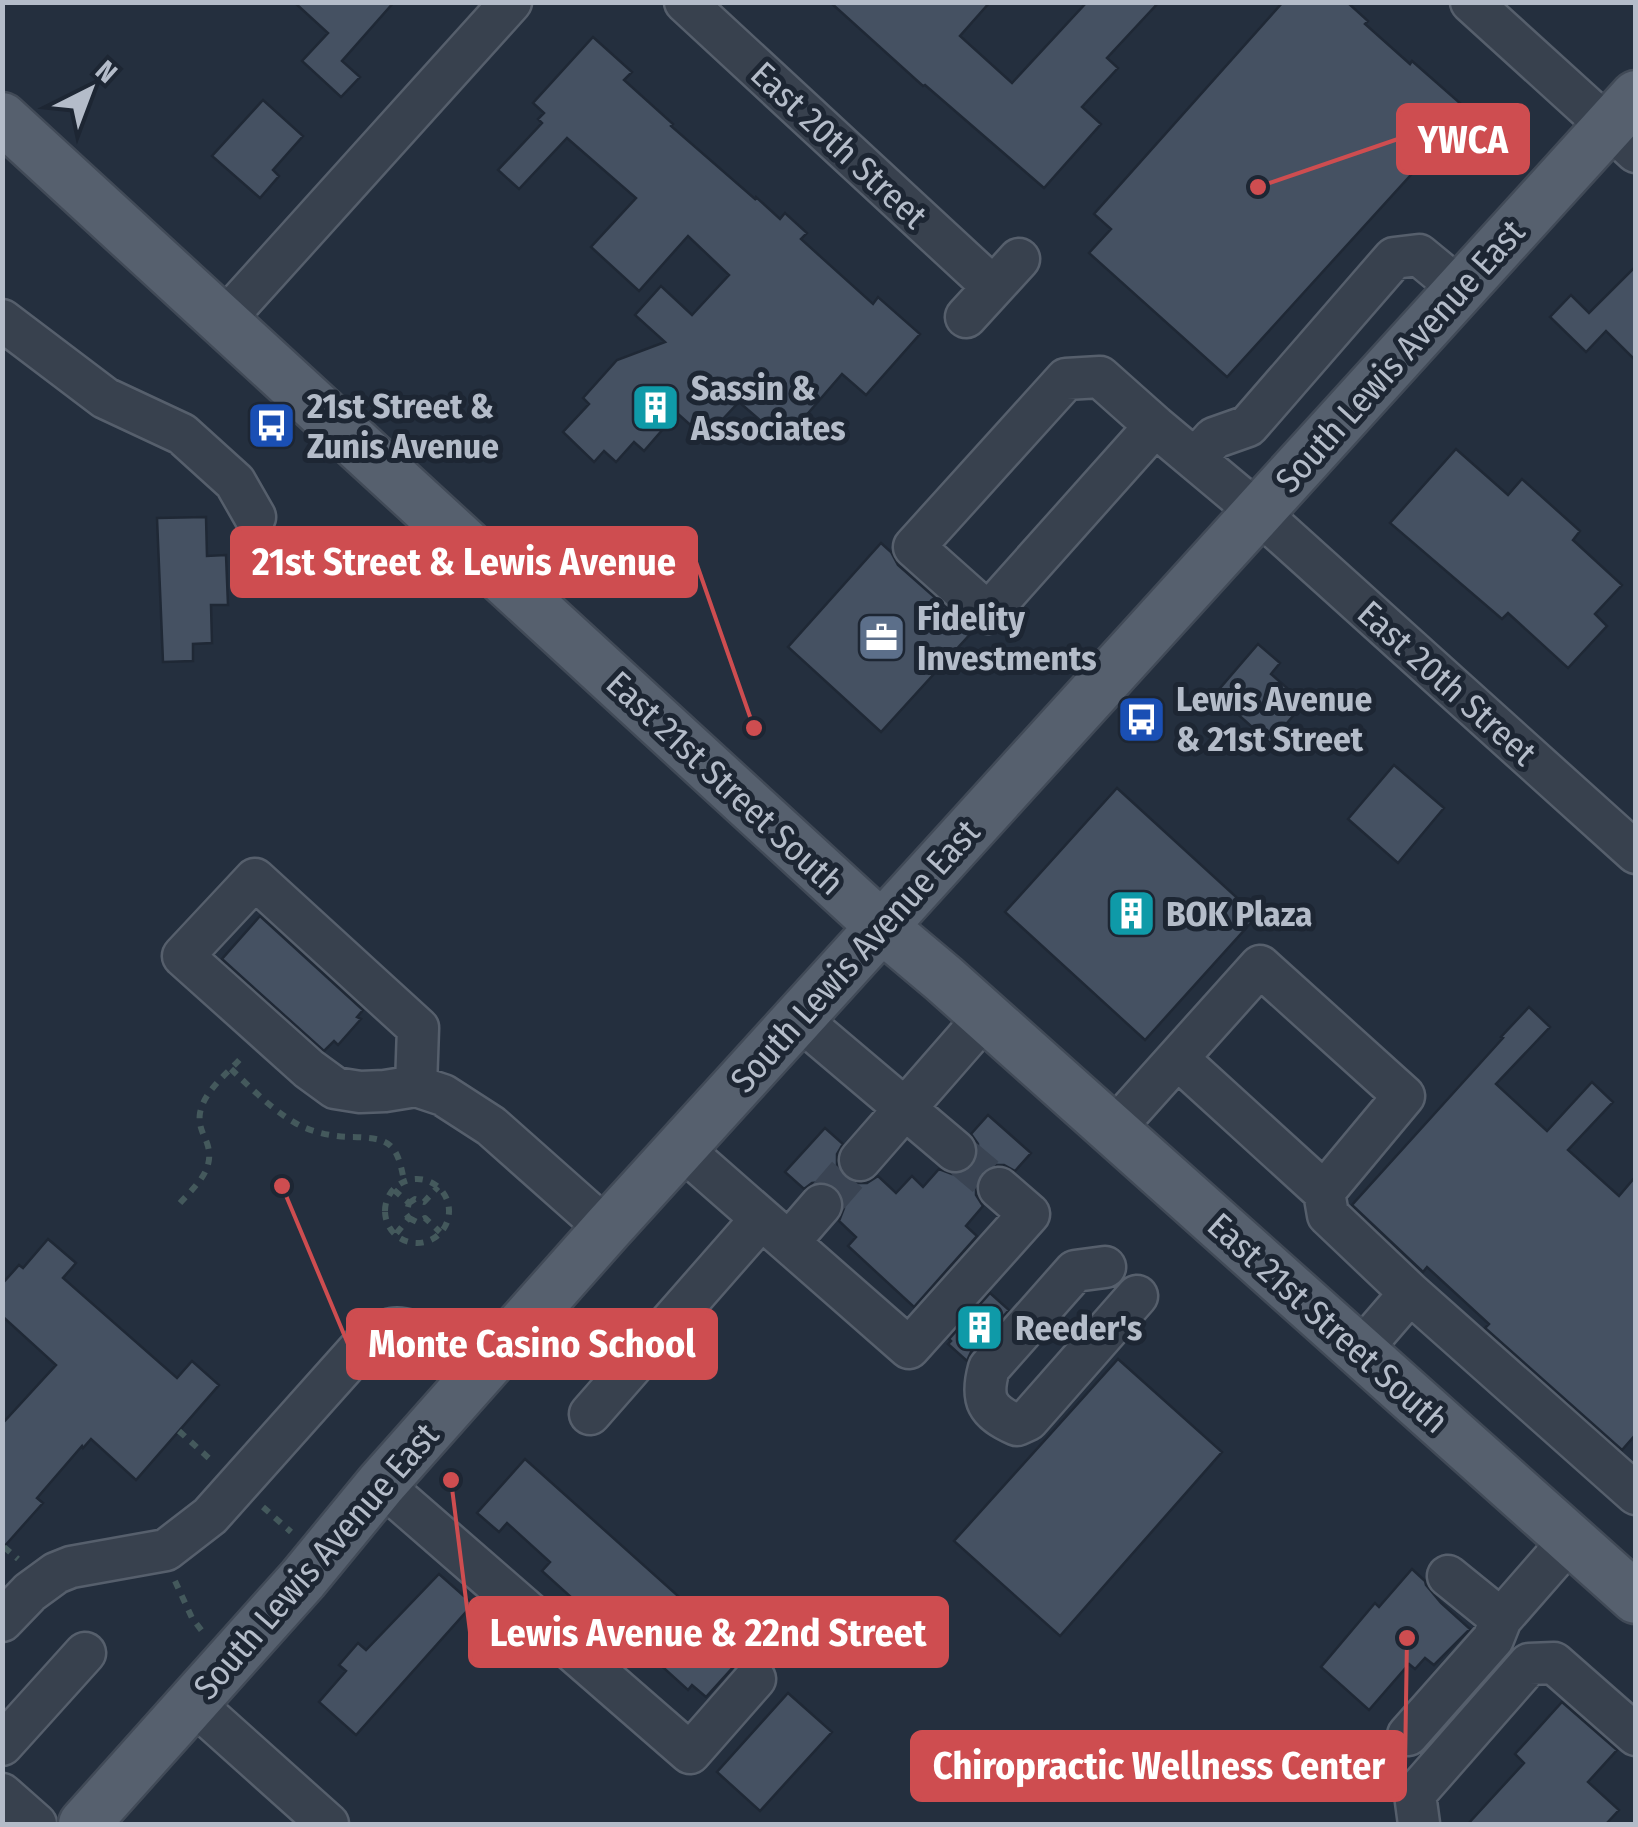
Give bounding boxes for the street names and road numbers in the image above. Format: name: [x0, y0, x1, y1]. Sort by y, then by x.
street label: East 20th Street: [742, 53, 936, 238]
street label: South Lewis Avenue East: [1267, 211, 1534, 501]
street label: East 20th Street: [1349, 592, 1545, 774]
street label: East 21st Street South: [598, 662, 852, 904]
street label: South Lewis Avenue East: [722, 811, 989, 1101]
street label: East 21st Street South: [1199, 1204, 1457, 1442]
street label: South Lewis Avenue East: [185, 1414, 448, 1708]

